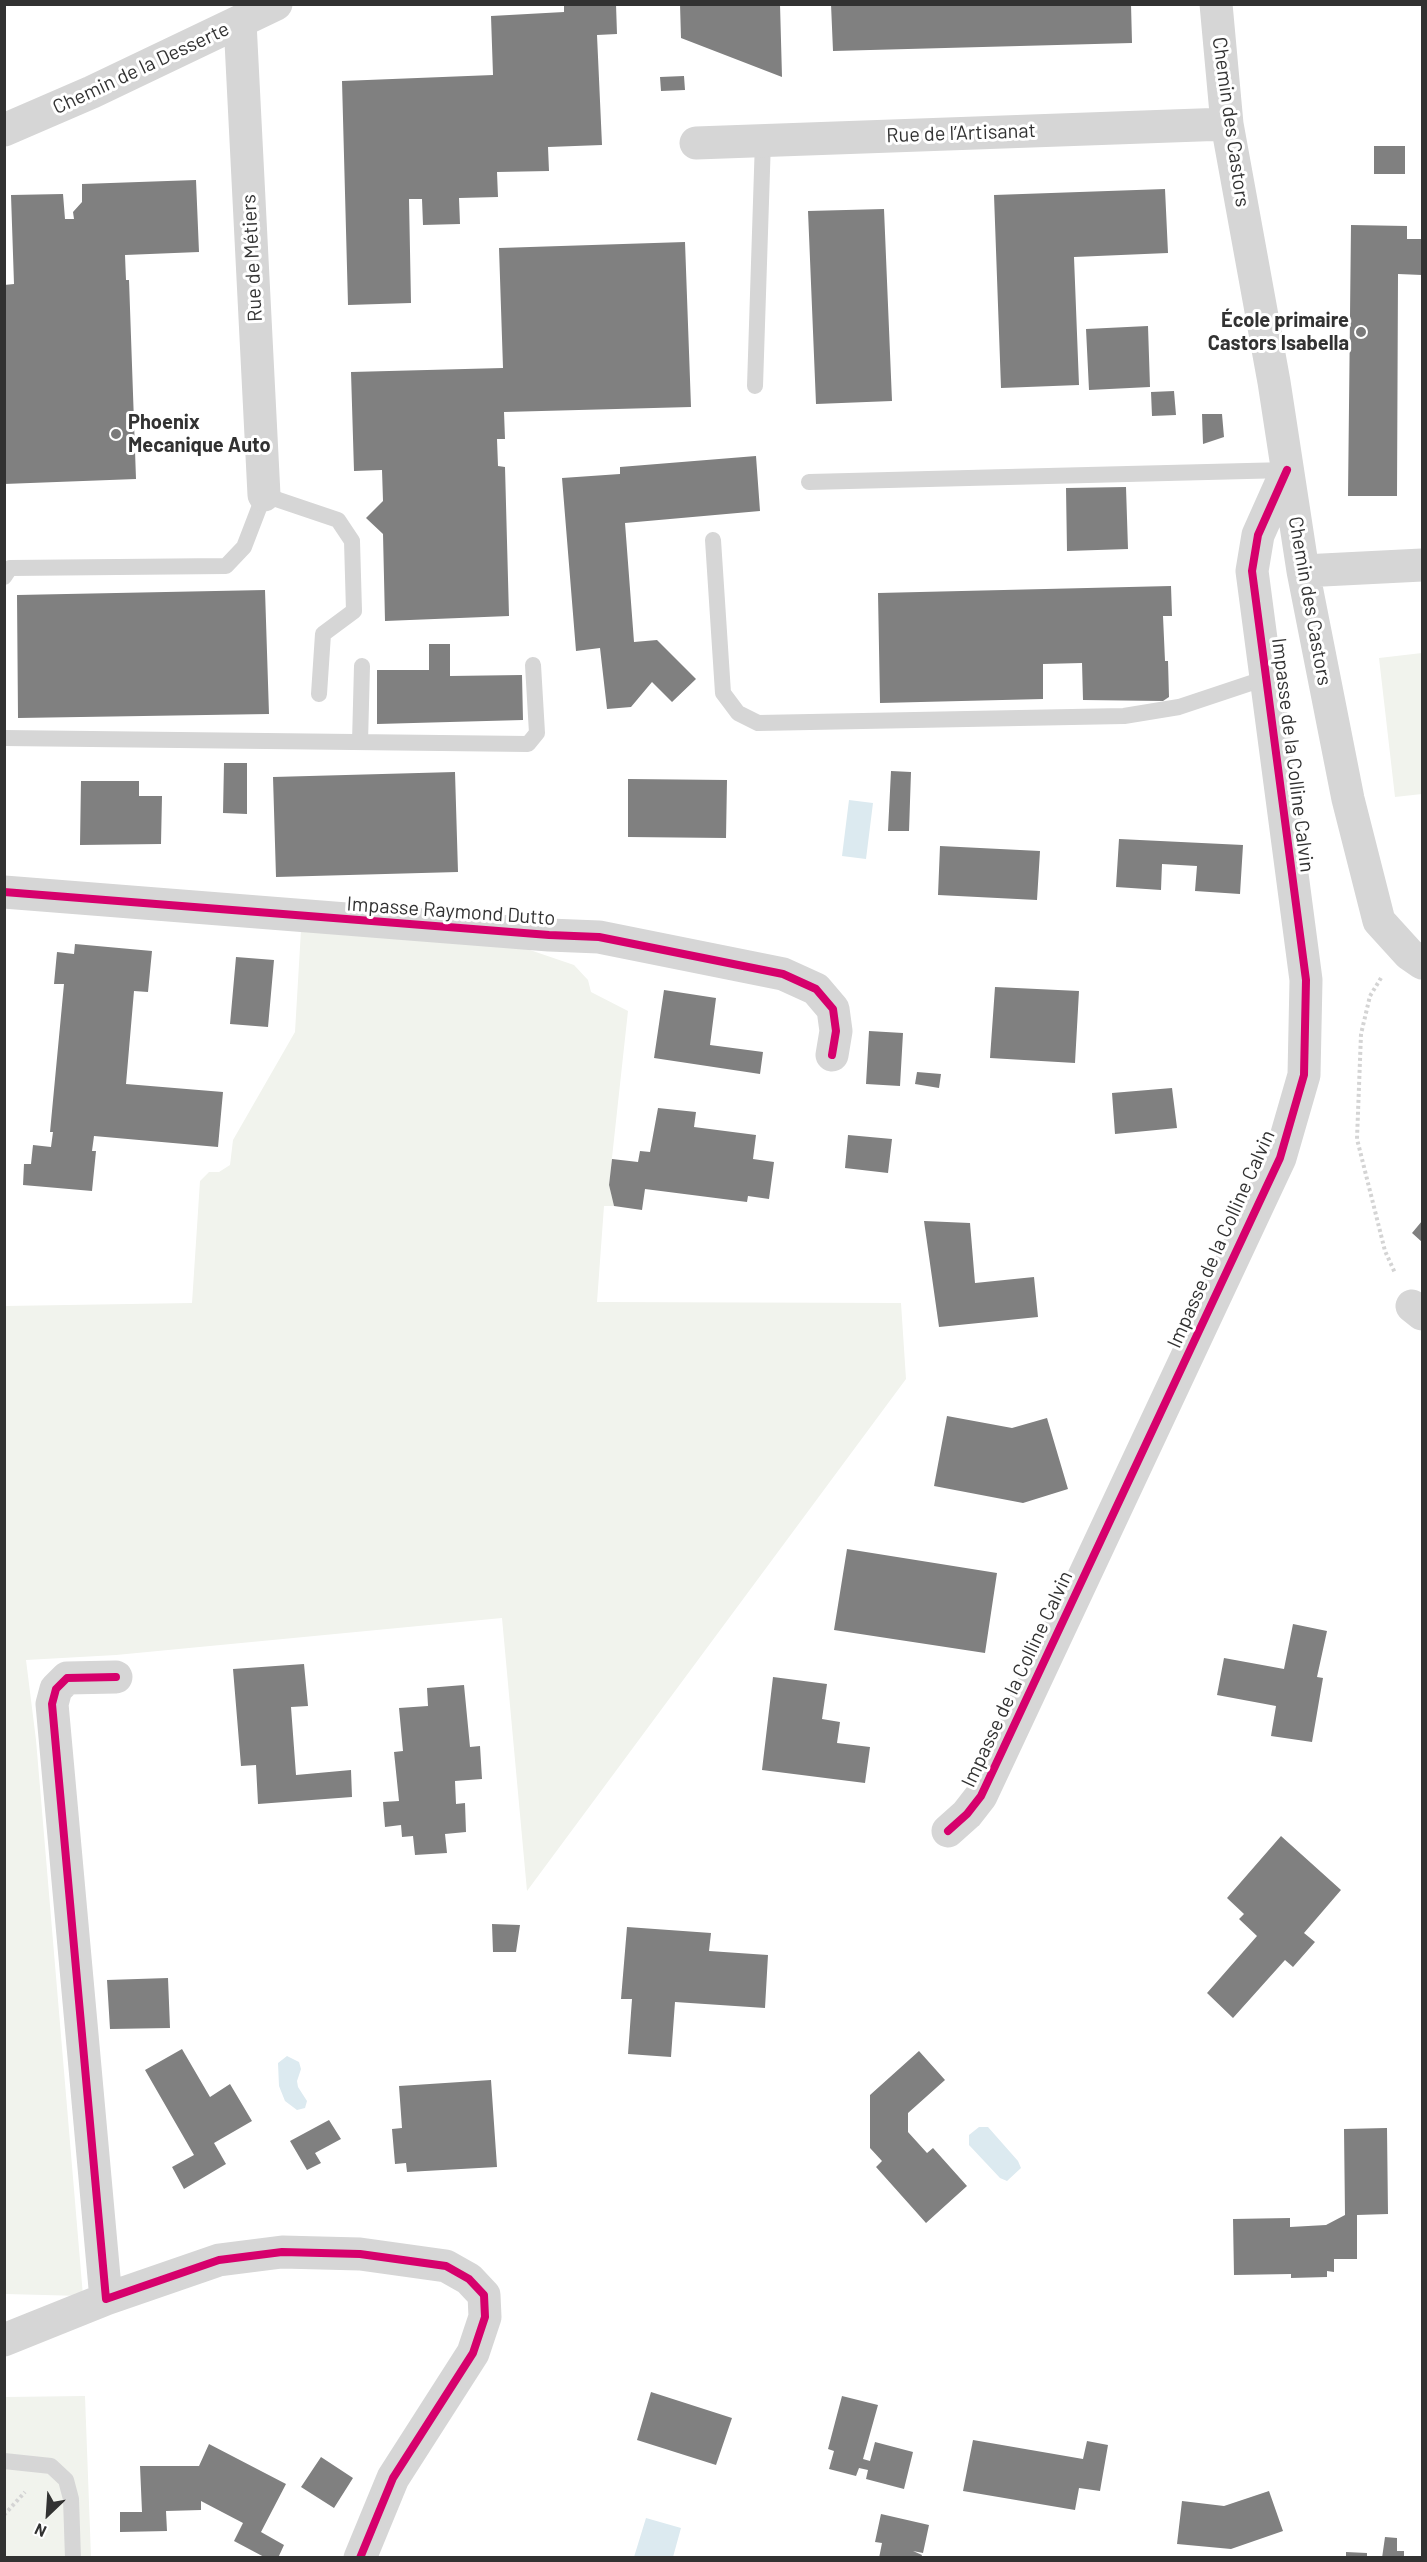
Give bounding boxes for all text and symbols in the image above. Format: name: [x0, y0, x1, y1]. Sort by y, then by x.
street label: Chemin de la Desserte: [49, 17, 233, 119]
street label: Chemin des Castors: [1207, 35, 1255, 209]
street label: Rue de l’Artisanat: [886, 118, 1036, 148]
street label: Rue de Métiers: [237, 194, 267, 322]
place label: École primaire Castors Isabella: [1208, 308, 1349, 355]
marker: École primaire Castors Isabella: [1354, 325, 1368, 339]
place label: Phoenix Mecanique Auto: [128, 410, 271, 457]
marker: Phoenix Mecanique Auto: [109, 427, 123, 441]
street label: Chemin des Castors: [1283, 515, 1337, 687]
street label: Impasse de la Colline Calvin: [1267, 637, 1319, 873]
street label: Impasse Raymond Dutto: [346, 892, 556, 930]
street label: Impasse de la Colline Calvin: [1162, 1126, 1280, 1352]
street label: Impasse de la Colline Calvin: [956, 1567, 1078, 1791]
north arrow: [18, 2484, 78, 2544]
text: N: [31, 2520, 49, 2542]

